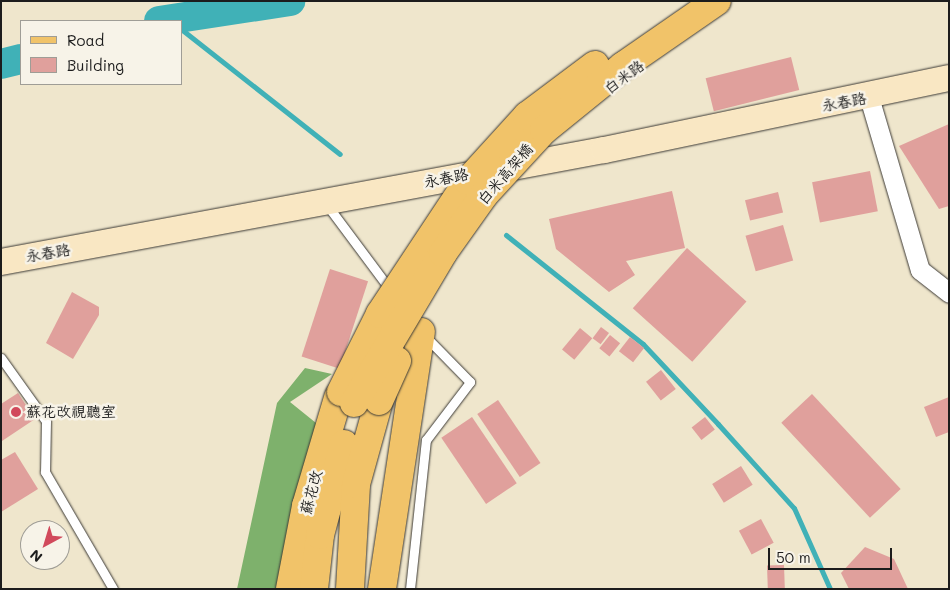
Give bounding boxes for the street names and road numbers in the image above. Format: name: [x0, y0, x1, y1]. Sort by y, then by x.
street label: 白米路: [601, 56, 647, 98]
street label: 永春路: [820, 89, 868, 115]
street label: 白米高架橋: [474, 140, 536, 208]
street label: 永春路: [422, 165, 470, 191]
street label: 永春路: [24, 240, 72, 266]
street label: 蘇花改: [296, 468, 326, 516]

